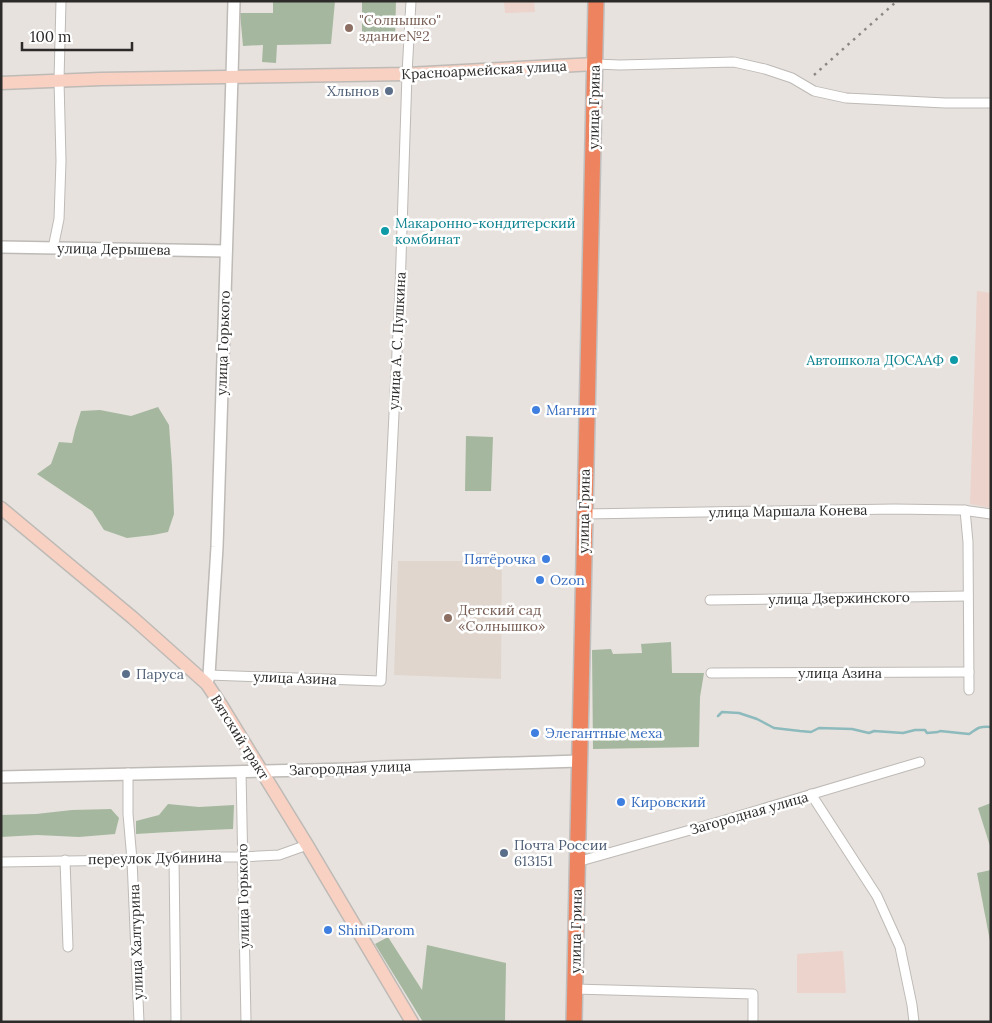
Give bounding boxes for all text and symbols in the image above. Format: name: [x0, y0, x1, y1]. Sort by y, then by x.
place label: "Солнышко" здание№2: [359, 11, 441, 45]
scale bar: [22, 20, 132, 52]
marker: "Солнышко" здание№2: [343, 22, 355, 34]
text: 100 m: [30, 27, 71, 46]
street label: Красноармейская улица: [401, 57, 567, 83]
street label: улица Грина: [584, 65, 604, 149]
place label: Хлынов: [327, 82, 379, 100]
marker: Хлынов: [383, 85, 395, 97]
place label: Макаронно-кондитерский комбинат: [395, 214, 576, 248]
marker: Макаронно-кондитерский комбинат: [379, 225, 391, 237]
street label: улица Дерышева: [57, 239, 171, 259]
street label: улица А. С. Пушкина: [384, 271, 410, 411]
street label: улица Горького: [212, 290, 234, 396]
place label: Автошкола ДОСААФ: [805, 351, 944, 369]
marker: Автошкола ДОСААФ: [948, 354, 960, 366]
place label: Магнит: [546, 401, 597, 419]
marker: Магнит: [530, 404, 542, 416]
street label: улица Грина: [574, 469, 594, 553]
street label: улица Маршала Конева: [708, 501, 868, 521]
place label: Пятёрочка: [464, 550, 536, 568]
marker: Пятёрочка: [540, 553, 552, 565]
place label: Ozon: [550, 571, 585, 589]
marker: Ozon: [534, 574, 546, 586]
street label: улица Дзержинского: [768, 588, 910, 608]
place label: Детский сад «Солнышко»: [458, 601, 545, 635]
marker: Детский сад «Солнышко»: [442, 612, 454, 624]
street label: улица Азина: [798, 664, 882, 682]
place label: Паруса: [136, 665, 184, 683]
marker: Паруса: [120, 668, 132, 680]
street label: улица Азина: [253, 668, 337, 688]
street label: Вятский тракт: [207, 691, 273, 783]
place label: Элегантные меха: [545, 724, 663, 742]
marker: Элегантные меха: [529, 727, 541, 739]
street label: Загородная улица: [288, 757, 412, 779]
street label: Загородная улица: [688, 787, 810, 839]
place label: Кировский: [631, 793, 706, 811]
marker: Кировский: [615, 796, 627, 808]
place label: Почта России 613151: [514, 836, 607, 870]
street label: улица Горького: [233, 843, 253, 949]
marker: Почта России 613151: [498, 847, 510, 859]
street label: переулок Дубинина: [88, 848, 222, 868]
street label: улица Халтурина: [125, 884, 147, 1000]
street label: улица Грина: [566, 889, 586, 973]
place label: ShiniDarom: [338, 921, 415, 939]
marker: ShiniDarom: [322, 924, 334, 936]

